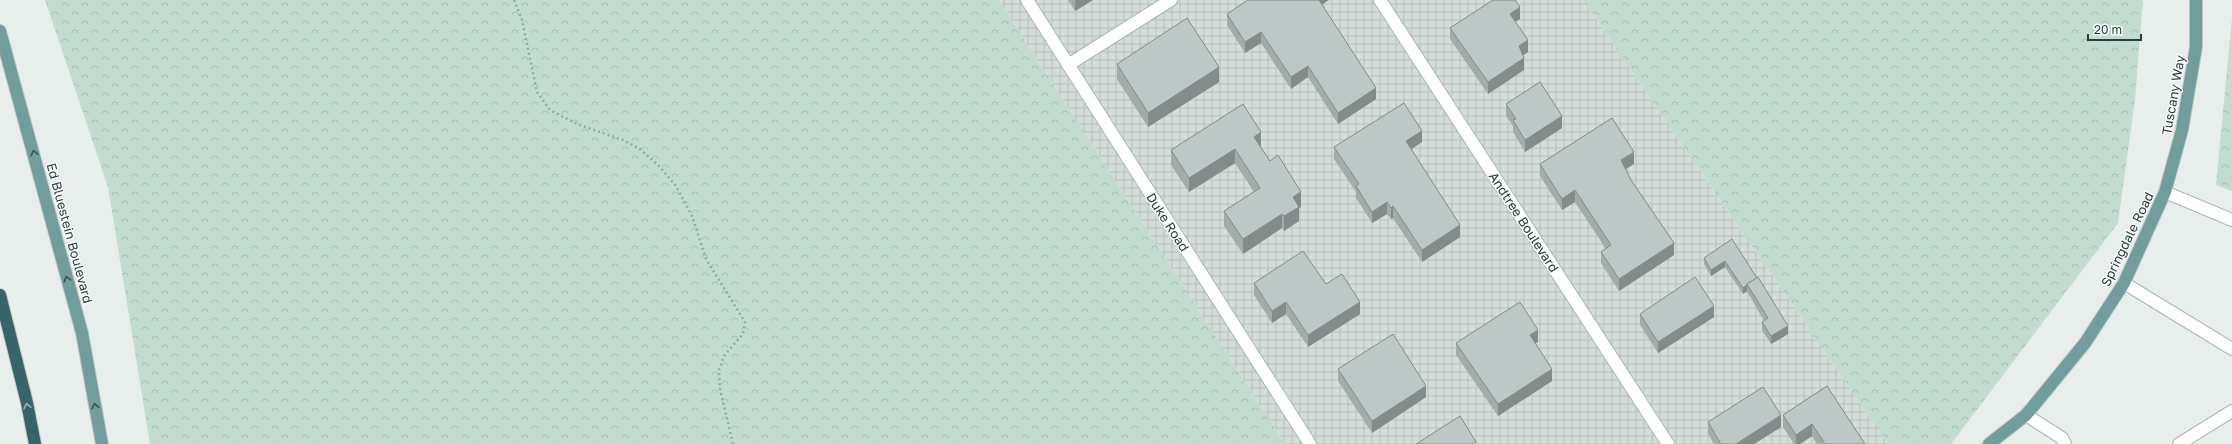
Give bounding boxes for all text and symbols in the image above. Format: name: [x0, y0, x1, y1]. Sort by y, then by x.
scale bar: [2088, 16, 2141, 42]
text: 20 m: [2094, 22, 2122, 37]
street label: Tuscany Way: [2158, 53, 2188, 136]
one-way arrow: [30, 150, 39, 157]
street label: Ed Bluestein Boulevard: [44, 161, 96, 305]
street label: Andtree Boulevard: [1486, 169, 1562, 275]
street label: Springdale Road: [2097, 189, 2157, 289]
street label: Duke Road: [1143, 190, 1193, 254]
one-way arrow: [64, 276, 72, 282]
one-way arrow: [24, 403, 32, 409]
one-way arrow: [92, 403, 100, 409]

